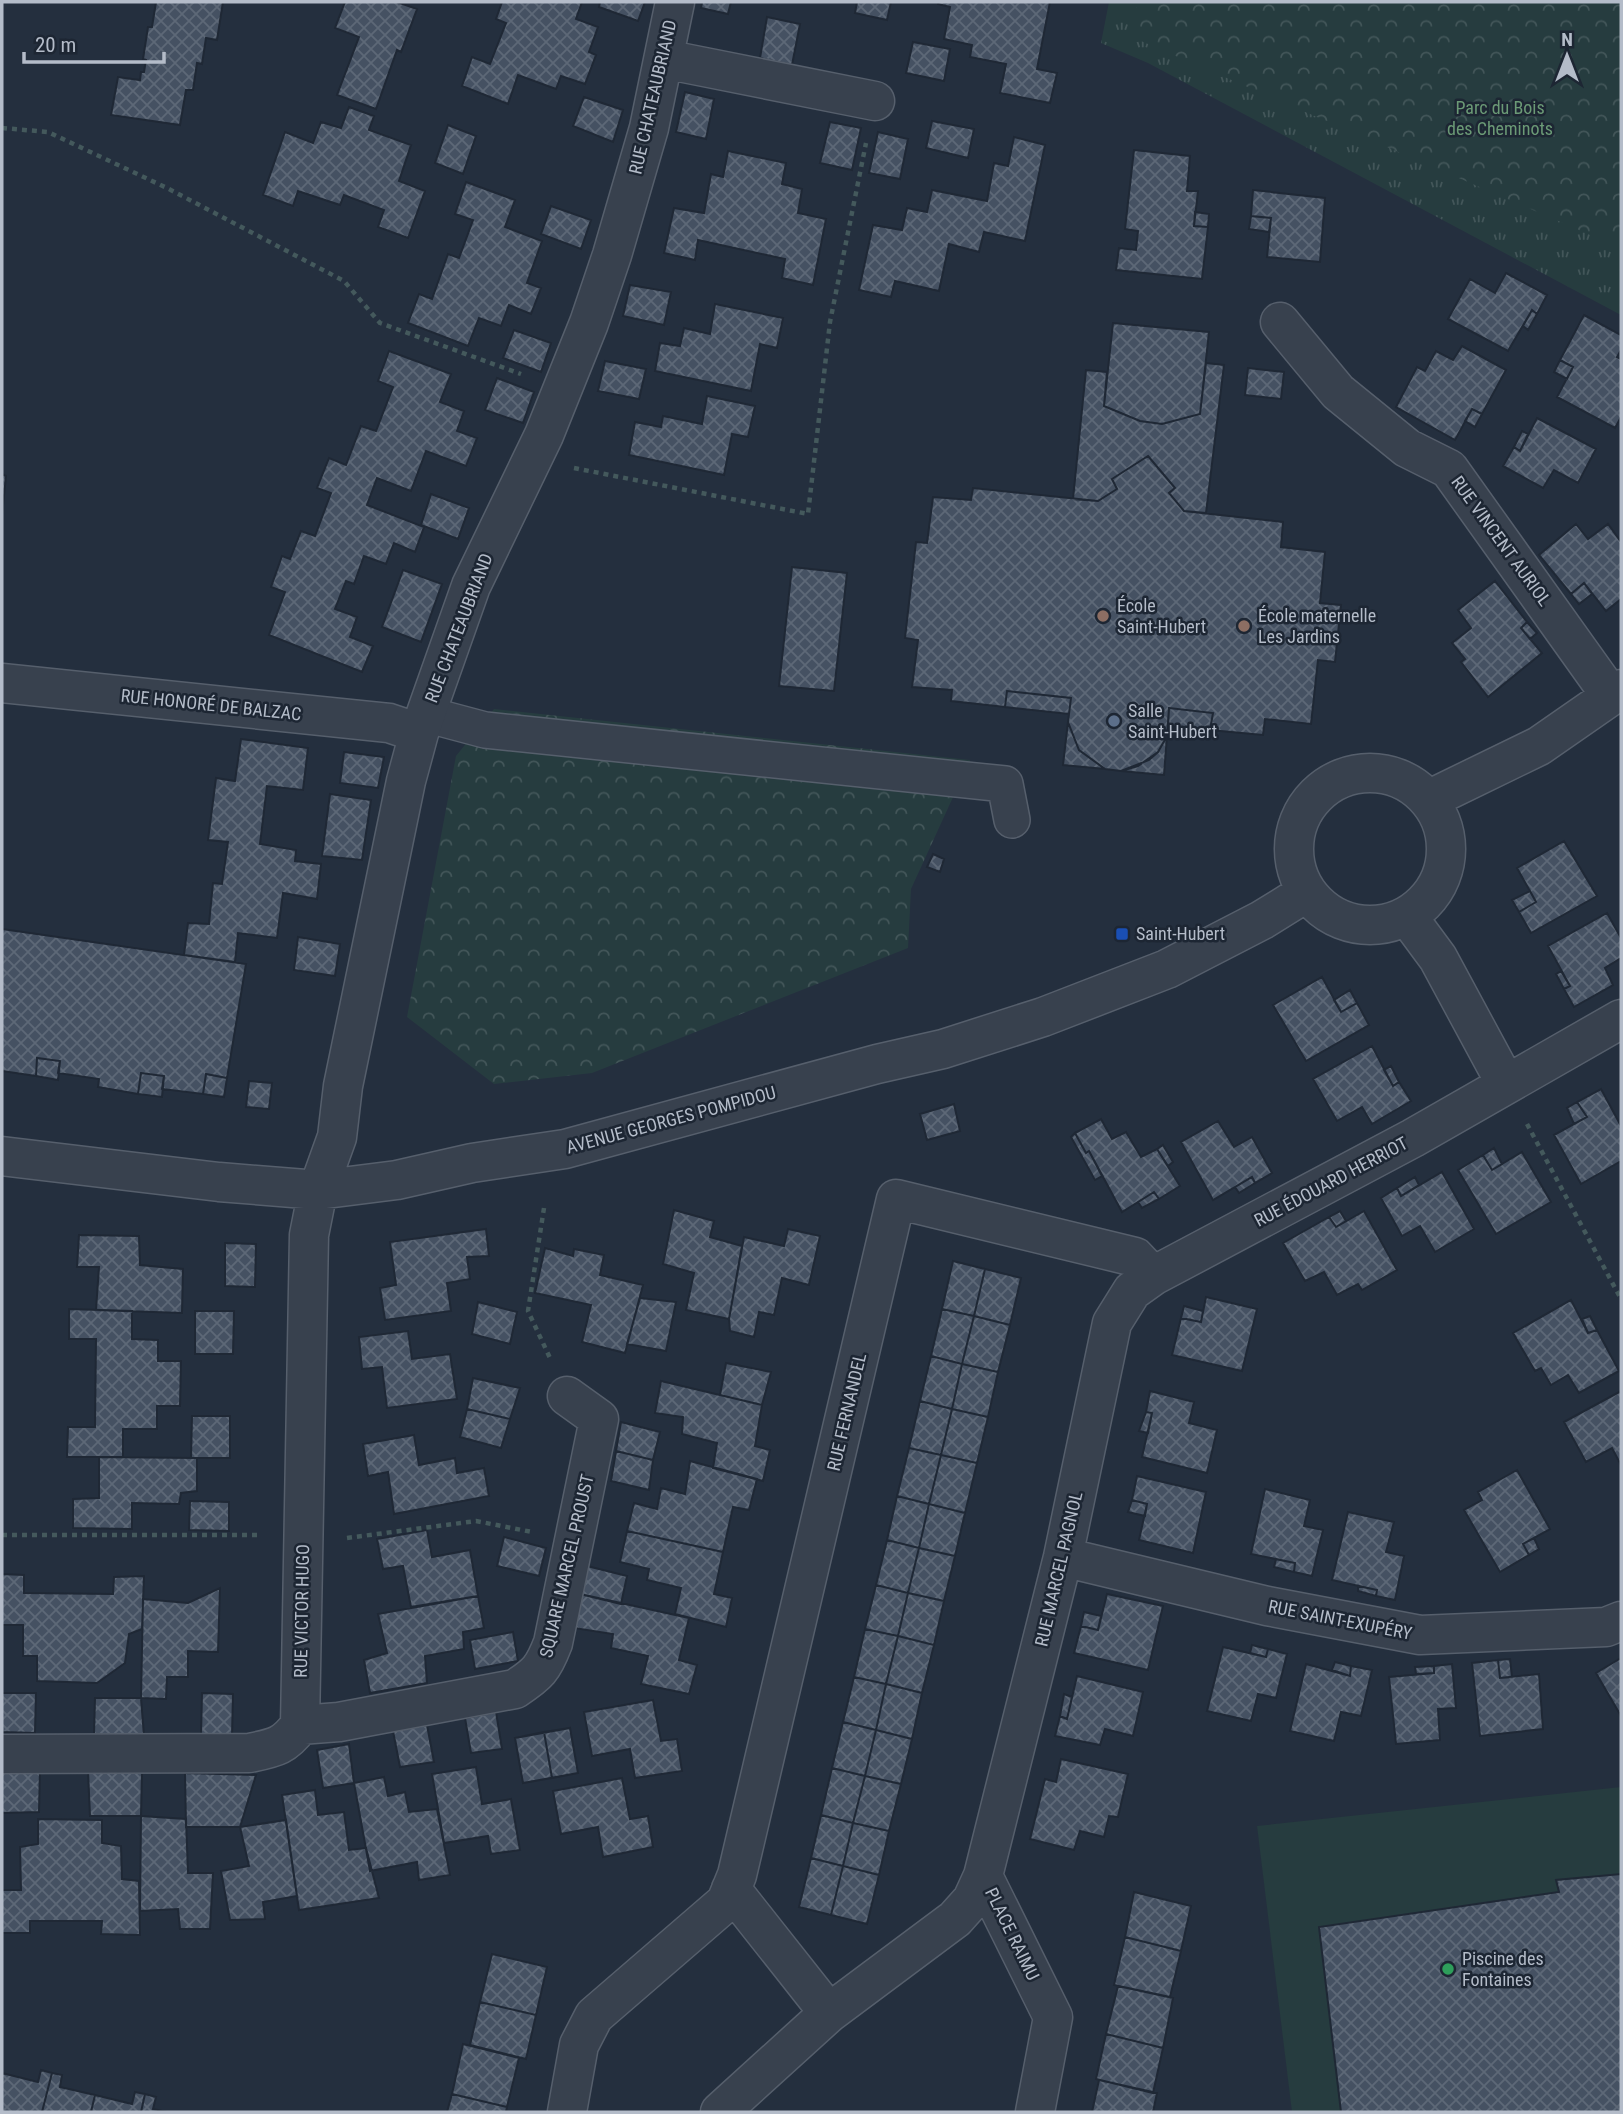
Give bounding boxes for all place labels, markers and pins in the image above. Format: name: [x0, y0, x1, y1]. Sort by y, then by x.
place label: École Saint-Hubert: [1117, 595, 1206, 637]
place label: École maternelle Les Jardins: [1258, 605, 1376, 647]
marker: École Saint-Hubert: [1095, 608, 1111, 624]
marker: École maternelle Les Jardins: [1236, 618, 1252, 634]
place label: Salle Saint-Hubert: [1128, 700, 1217, 742]
marker: Salle Saint-Hubert: [1106, 713, 1122, 729]
place label: Saint-Hubert: [1136, 923, 1225, 944]
marker: Saint-Hubert: [1114, 926, 1130, 942]
place label: Piscine des Fontaines: [1462, 1948, 1544, 1990]
marker: Piscine des Fontaines: [1440, 1961, 1456, 1977]

